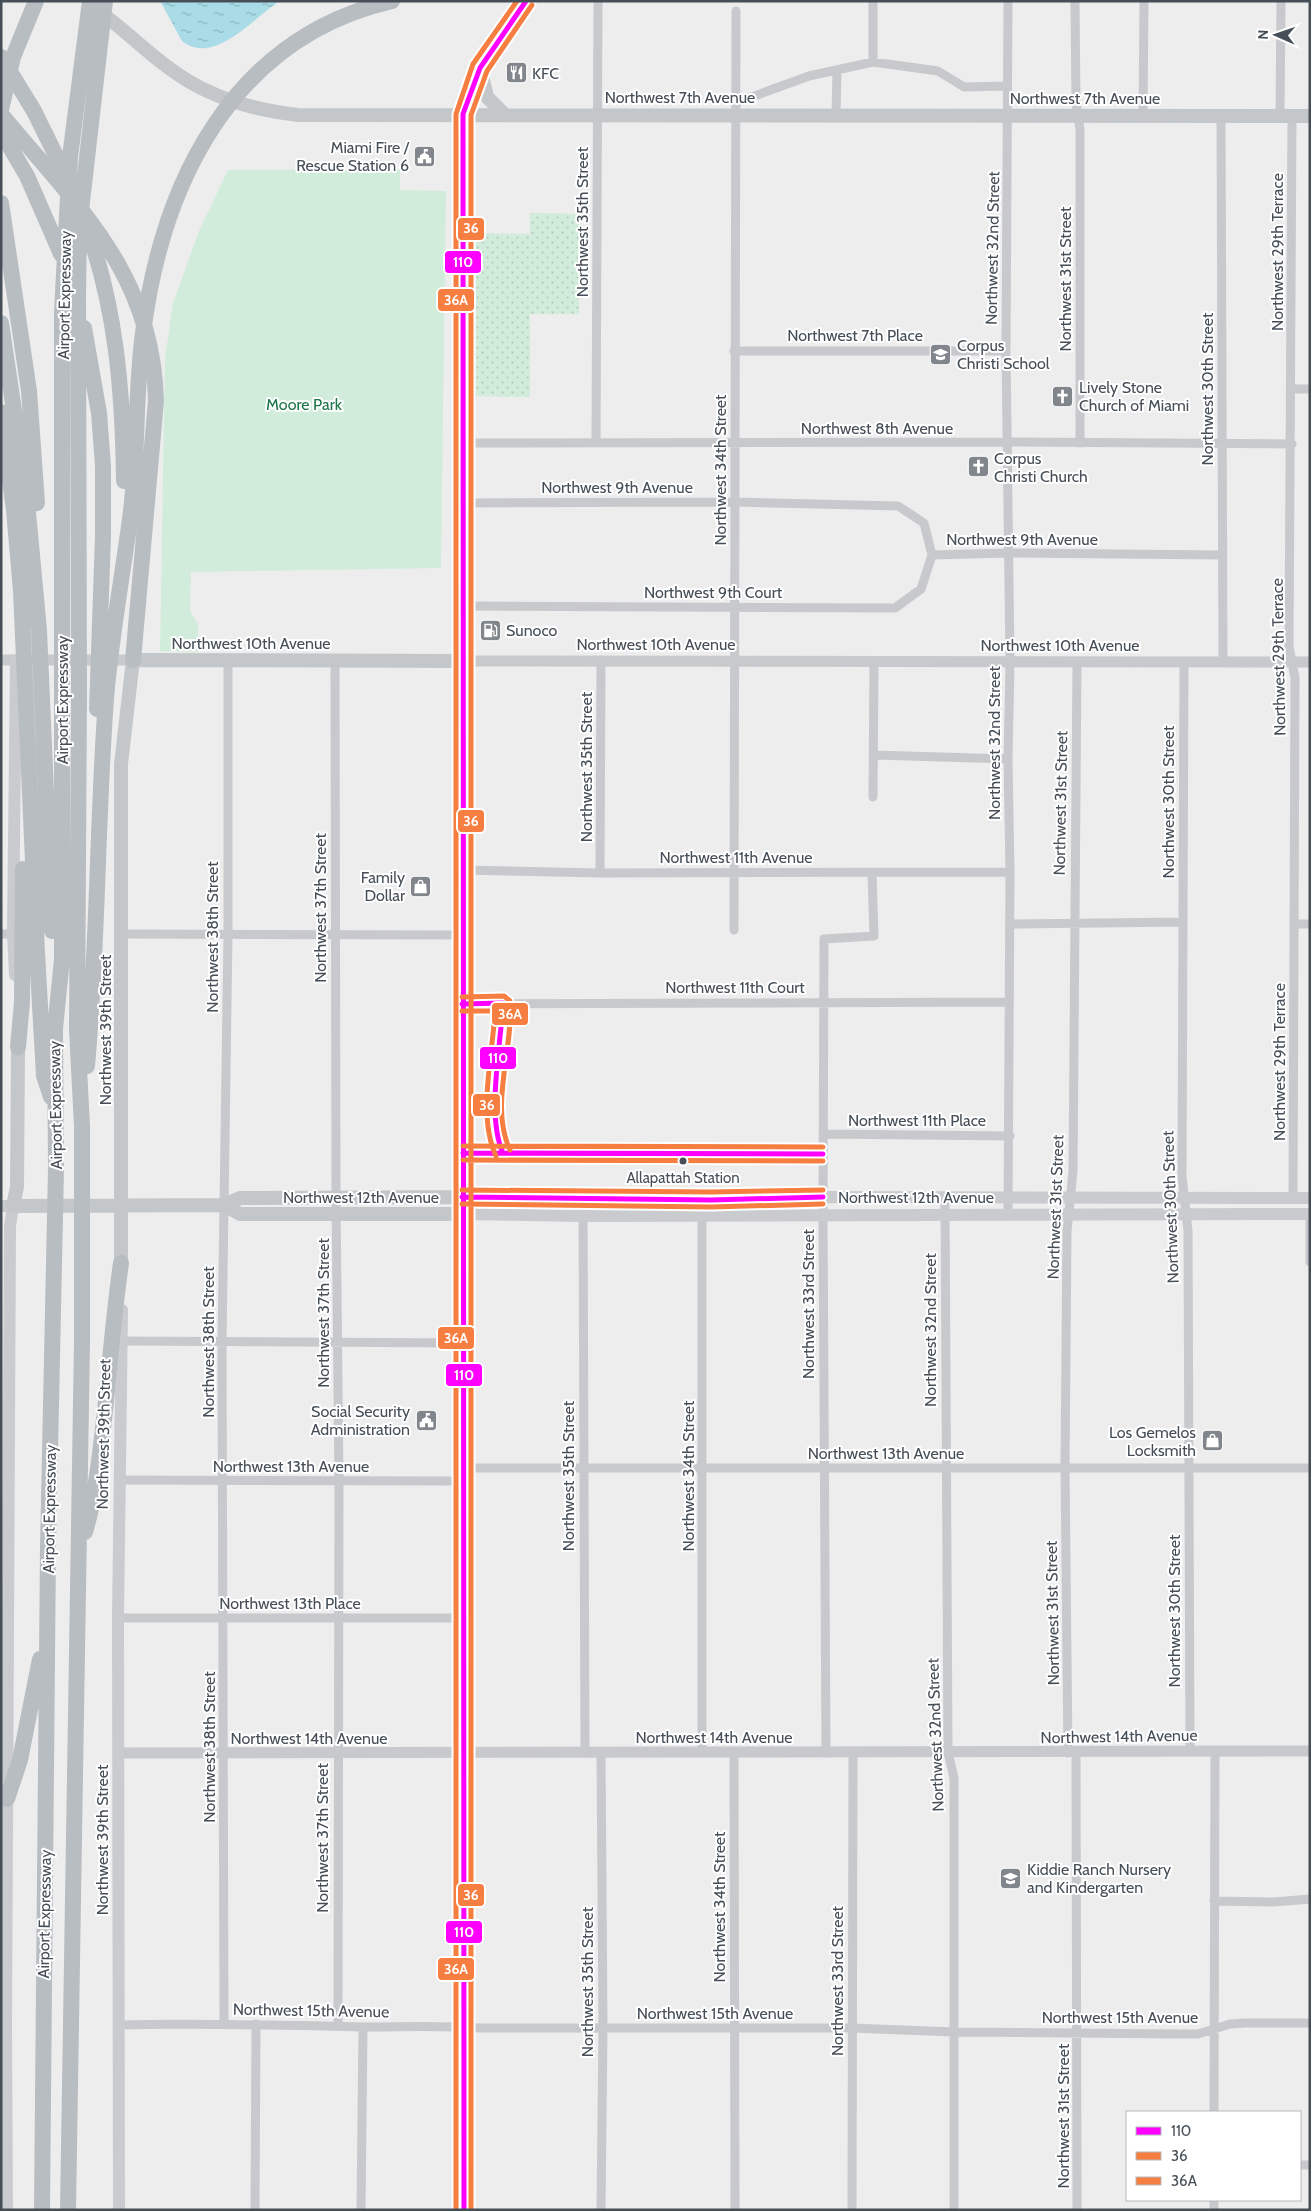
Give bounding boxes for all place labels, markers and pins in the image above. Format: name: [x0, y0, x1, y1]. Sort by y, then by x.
restaurant icon: KFC: [504, 61, 528, 85]
place label: KFC: [532, 64, 559, 83]
place label: Miami Fire / Rescue Station 6: [296, 138, 410, 175]
public building icon: Miami Fire / Rescue Station 6: [413, 144, 437, 168]
place label: Corpus Christi School: [957, 336, 1050, 373]
school or university icon: Corpus Christi School: [929, 342, 953, 366]
place label: Lively Stone Church of Miami: [1079, 378, 1189, 415]
church icon: Lively Stone Church of Miami: [1051, 384, 1075, 408]
place label: Corpus Christi Church: [994, 449, 1088, 486]
church icon: Corpus Christi Church: [966, 455, 990, 479]
fuel station icon: Sunoco: [478, 618, 502, 642]
place label: Sunoco: [506, 621, 558, 640]
place label: Family Dollar: [361, 868, 406, 905]
shop icon: Family Dollar: [409, 874, 433, 898]
marker: Allapattah Station: [678, 1156, 688, 1166]
place label: Allapattah Station: [626, 1169, 740, 1187]
place label: Social Security Administration: [311, 1402, 410, 1439]
public building icon: Social Security Administration: [414, 1408, 438, 1432]
place label: Los Gemelos Locksmith: [1109, 1423, 1196, 1460]
shop icon: Los Gemelos Locksmith: [1200, 1429, 1224, 1453]
place label: Kiddie Ranch Nursery and Kindergarten: [1027, 1860, 1171, 1897]
school or university icon: Kiddie Ranch Nursery and Kindergarten: [999, 1866, 1023, 1890]

